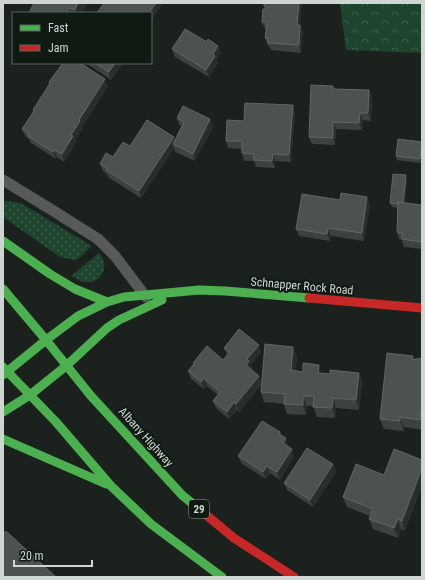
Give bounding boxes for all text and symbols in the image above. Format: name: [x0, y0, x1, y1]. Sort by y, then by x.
legend: [12, 12, 152, 64]
text: Fast: [48, 21, 69, 35]
text: Jam: [48, 41, 69, 55]
street label: Schnapper Rock Road: [250, 275, 354, 297]
street label: Albany Highway: [116, 404, 176, 470]
road number: 29: [189, 500, 209, 518]
scale bar: [14, 542, 92, 568]
text: 20 m: [20, 549, 44, 563]

